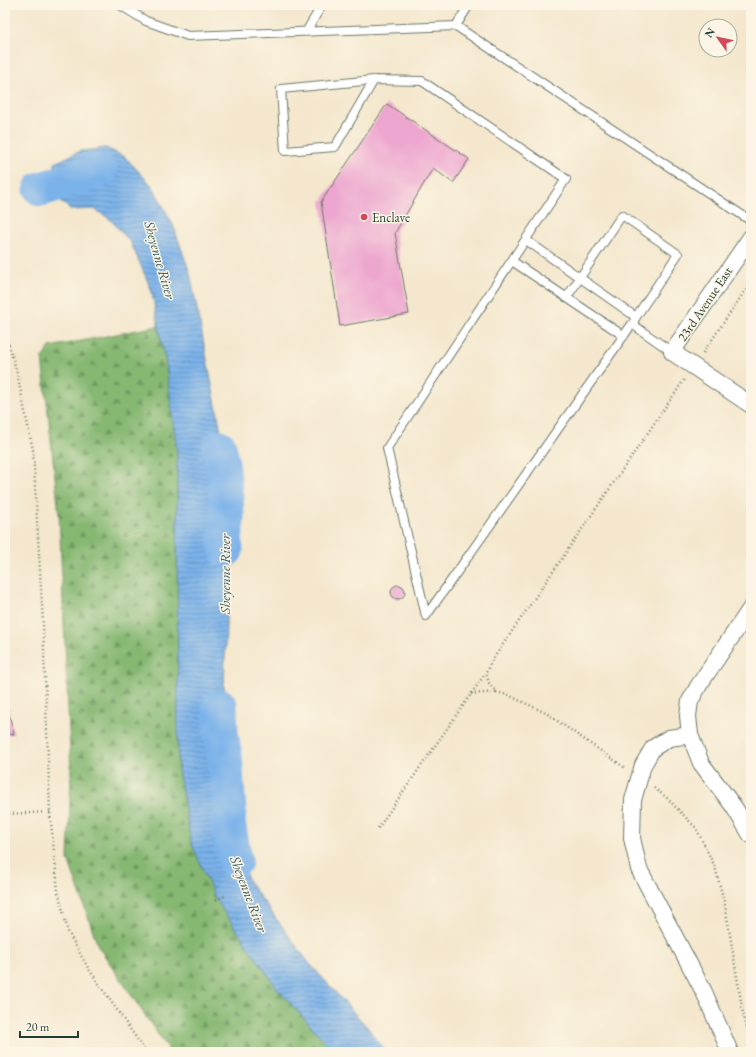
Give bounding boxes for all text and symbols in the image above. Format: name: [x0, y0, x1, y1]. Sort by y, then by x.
north arrow: [698, 18, 738, 58]
text: N: [701, 25, 718, 40]
place label: Enclave: [372, 209, 410, 226]
marker: Enclave: [359, 212, 369, 222]
water label: Sheyenne River: [140, 218, 180, 302]
street label: 23rd Avenue East: [674, 263, 736, 345]
water label: Sheyenne River: [216, 533, 234, 615]
water label: Sheyenne River: [226, 852, 272, 935]
scale bar: [20, 1013, 78, 1039]
text: 20 m: [26, 1019, 50, 1035]

